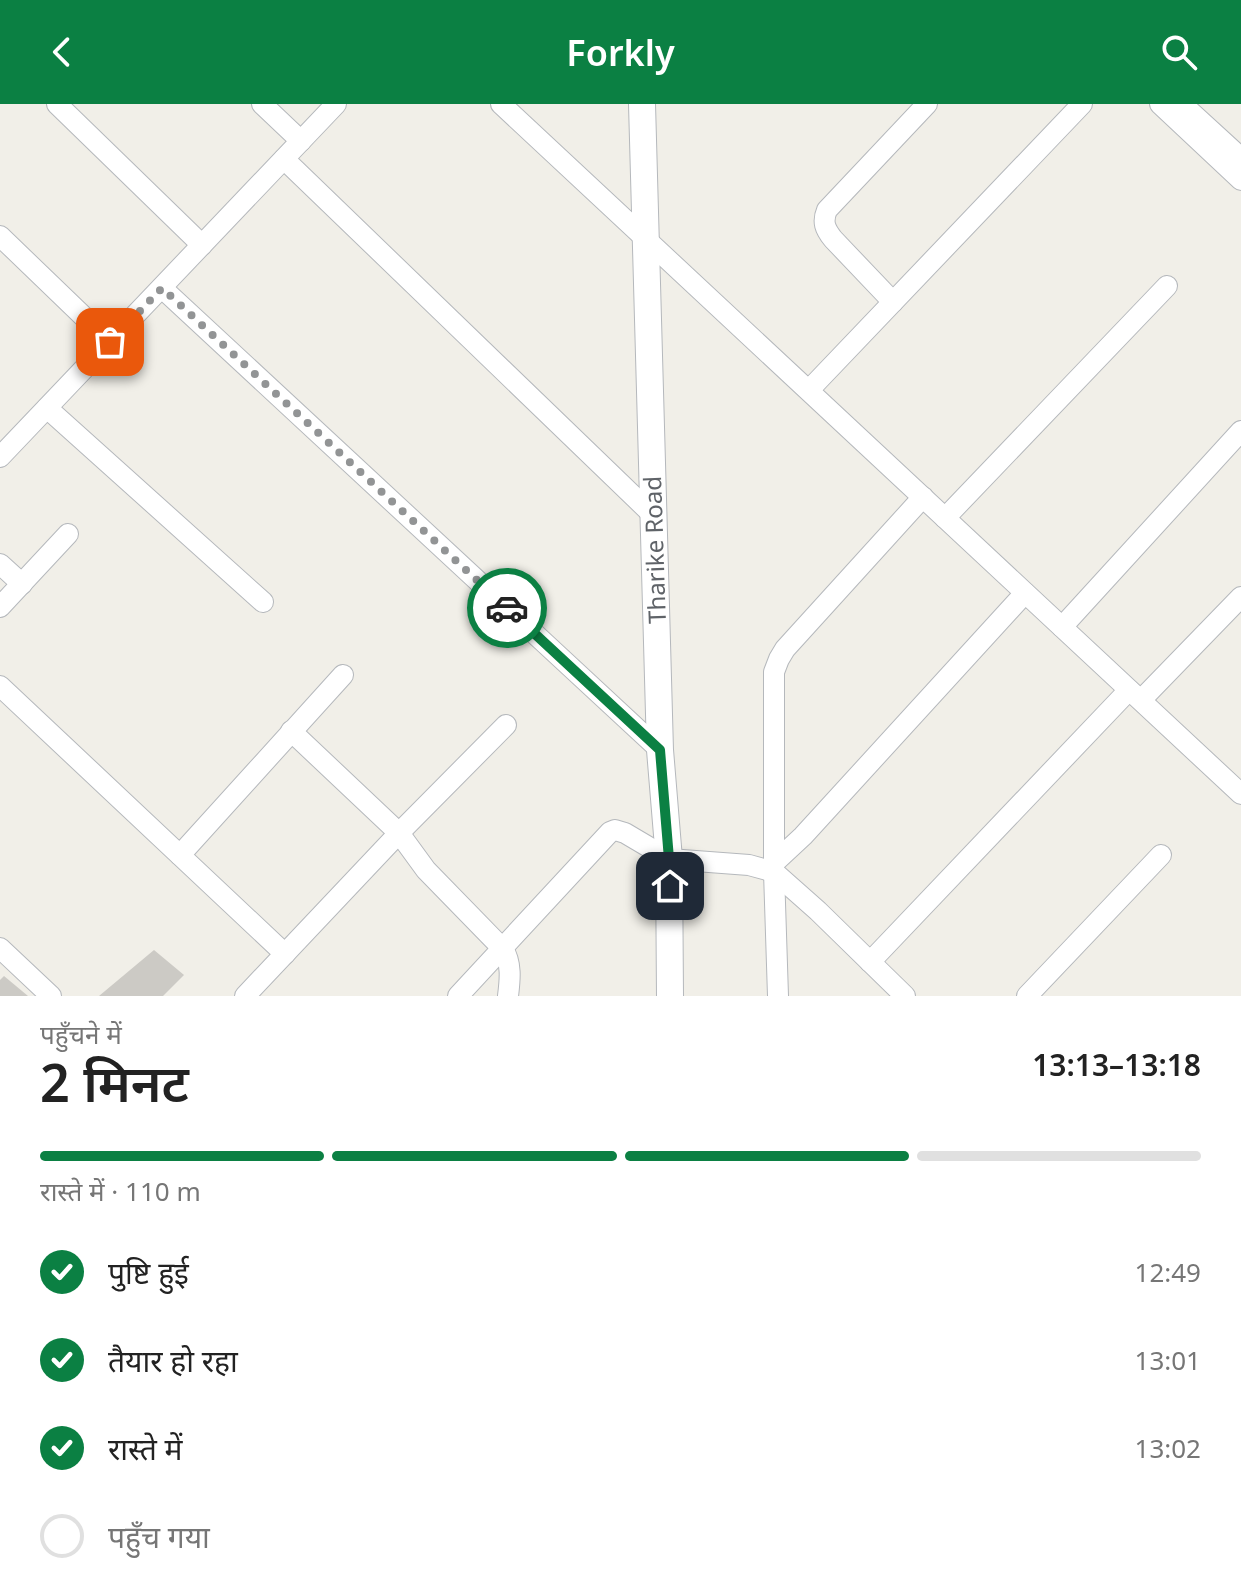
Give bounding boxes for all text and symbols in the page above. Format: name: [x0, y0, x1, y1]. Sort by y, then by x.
text: Forkly: [566, 28, 675, 77]
icon: back: [40, 30, 84, 74]
icon: search: [1157, 30, 1201, 74]
pin: [76, 308, 144, 376]
icon: bag: [88, 320, 132, 364]
street label: Tharike Road: [635, 475, 673, 625]
courier: [467, 568, 547, 648]
icon: car: [485, 586, 529, 630]
pin: [636, 852, 704, 920]
icon: home: [648, 864, 692, 908]
text: पहुँचने में: [40, 1016, 122, 1052]
text: 13:13–13:18: [1032, 1044, 1201, 1085]
text: 2 मिनट: [40, 1046, 189, 1117]
text: रास्ते में · 110 m: [40, 1173, 201, 1209]
icon: check: [40, 1250, 84, 1294]
text: पुष्टि हुई: [108, 1252, 189, 1293]
text: 12:49: [1135, 1254, 1201, 1290]
icon: check: [40, 1338, 84, 1382]
text: तैयार हो रहा: [108, 1340, 238, 1381]
text: 13:01: [1135, 1342, 1201, 1378]
icon: check: [40, 1426, 84, 1470]
text: रास्ते में: [108, 1428, 183, 1469]
text: 13:02: [1135, 1430, 1201, 1466]
text: पहुँच गया: [108, 1516, 210, 1557]

